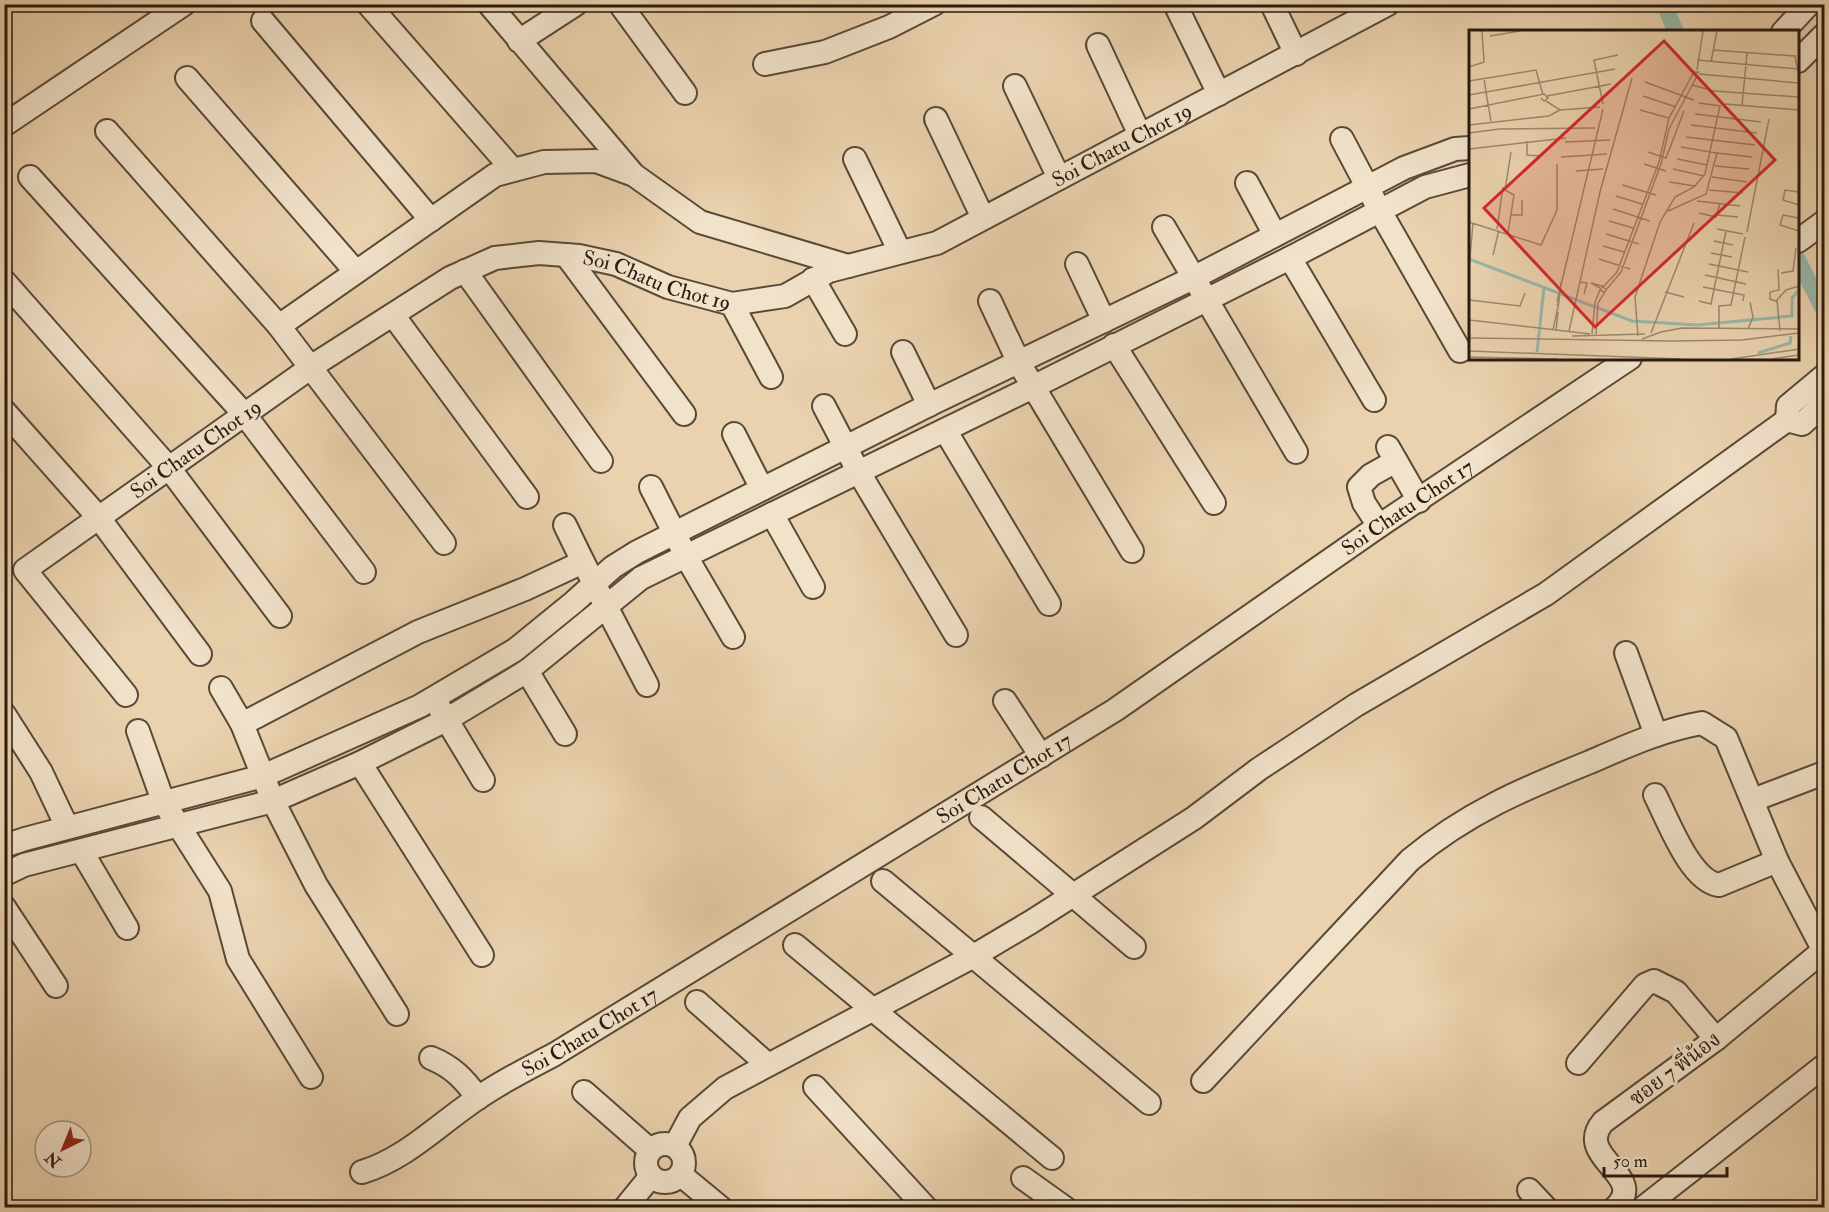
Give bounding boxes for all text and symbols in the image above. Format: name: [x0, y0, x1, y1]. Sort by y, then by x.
inset map: [1469, 30, 1799, 360]
street label: Soi Chatu Chot 19: [1047, 97, 1197, 193]
street label: Soi Chatu Chot 19: [580, 244, 734, 317]
street label: Soi Chatu Chot 19: [125, 393, 267, 505]
street label: Soi Chatu Chot 17: [1336, 453, 1479, 562]
street label: Soi Chatu Chot 17: [931, 726, 1077, 830]
street label: Soi Chatu Chot 17: [517, 981, 663, 1083]
street label: ซอย 7 พี่น้อง: [1622, 1023, 1726, 1112]
north arrow: [33, 1119, 93, 1179]
scale bar: [1604, 1140, 1727, 1178]
text: N: [41, 1147, 66, 1172]
text: 50 m: [1613, 1150, 1648, 1173]

